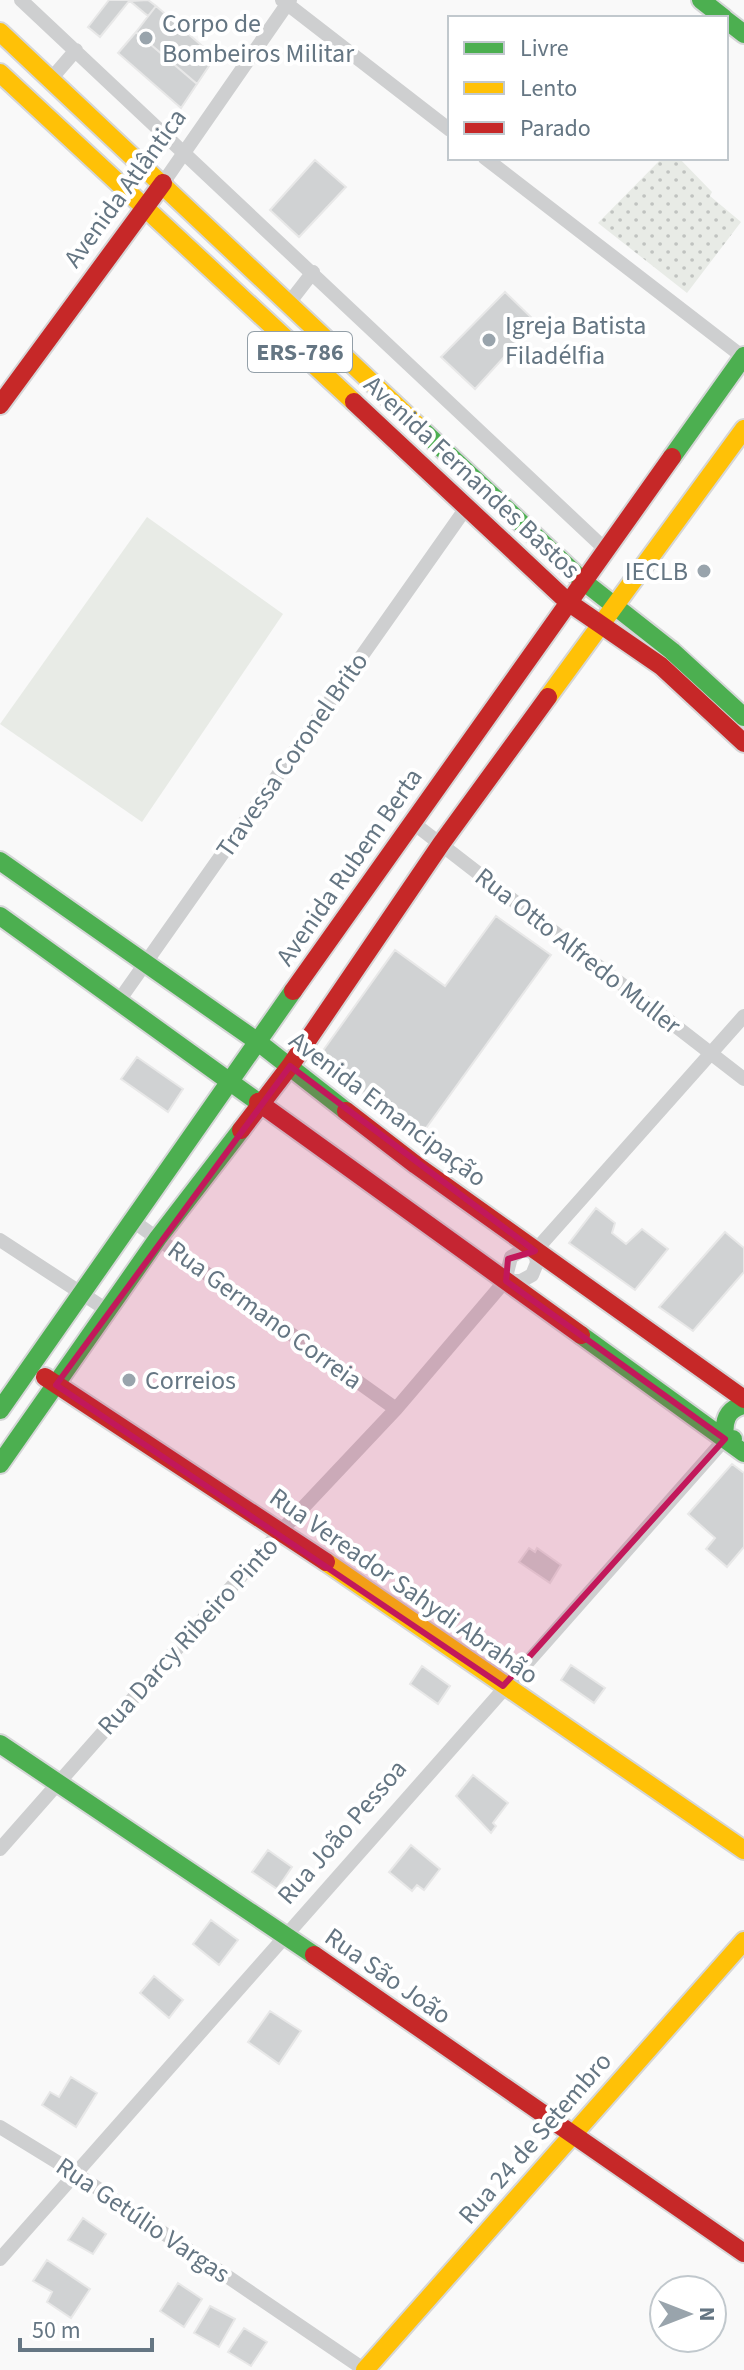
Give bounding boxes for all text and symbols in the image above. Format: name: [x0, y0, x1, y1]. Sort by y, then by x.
place label: Corpo de Bombeiros Militar: [162, 5, 355, 72]
legend: [448, 16, 728, 160]
marker: Corpo de Bombeiros Militar: [137, 29, 155, 47]
text: Livre: [520, 31, 569, 66]
text: Lento: [520, 71, 577, 106]
street label: Avenida Atlântica: [55, 101, 195, 275]
text: Parado: [520, 111, 591, 146]
place label: Igreja Batista Filadélfia: [505, 307, 646, 374]
marker: Igreja Batista Filadélfia: [480, 331, 498, 349]
road number: ERS-786: [248, 332, 352, 372]
street label: Avenida Fernandes Bastos: [356, 367, 588, 587]
place label: IECLB: [625, 553, 688, 590]
marker: IECLB: [695, 562, 713, 580]
street label: Travessa Coronel Brito: [207, 645, 377, 865]
street label: Avenida Rubem Berta: [267, 761, 431, 973]
street label: Rua Otto Alfredo Muller: [467, 859, 690, 1044]
street label: Avenida Emancipação: [281, 1022, 495, 1196]
street label: Rua Germano Correia: [160, 1232, 370, 1398]
place label: Correios: [145, 1362, 236, 1399]
marker: Correios: [120, 1371, 138, 1389]
street label: Rua Vereador Sahydi Abrahão: [262, 1479, 546, 1693]
street label: Rua Darcy Ribeiro Pinto: [89, 1529, 287, 1743]
street label: Rua João Pessoa: [269, 1751, 415, 1913]
street label: Rua São João: [317, 1919, 459, 2033]
street label: Rua 24 de Setembro: [450, 2044, 620, 2232]
street label: Rua Getúlio Vargas: [49, 2148, 237, 2292]
north arrow: [648, 2274, 728, 2354]
scale bar: [20, 2302, 152, 2352]
text: N: [691, 2307, 723, 2321]
text: 50 m: [32, 2313, 81, 2348]

